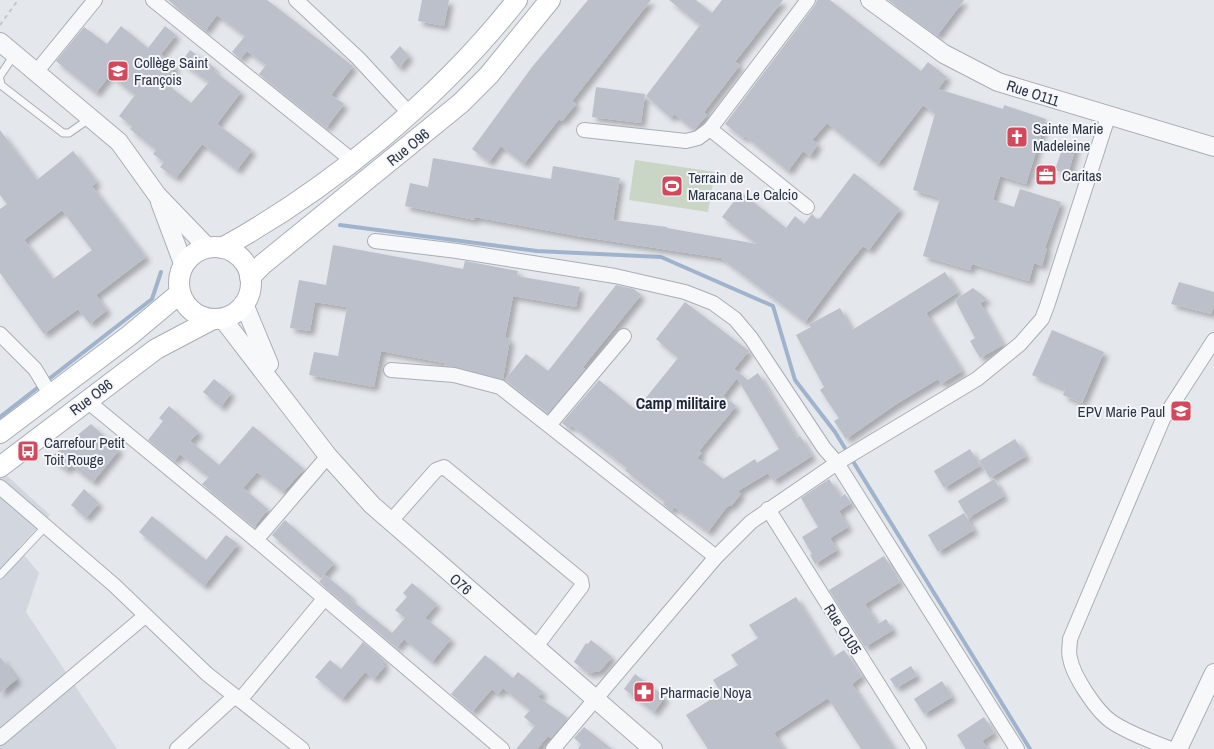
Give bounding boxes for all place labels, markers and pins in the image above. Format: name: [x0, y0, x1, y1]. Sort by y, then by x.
place label: Collège Saint François: [134, 52, 208, 90]
school or university icon: Collège Saint François: [106, 59, 130, 83]
place label: Sainte Marie Madeleine: [1033, 118, 1104, 156]
church icon: Sainte Marie Madeleine: [1005, 125, 1029, 149]
office icon: Caritas: [1034, 163, 1058, 187]
place label: Caritas: [1062, 165, 1102, 186]
place label: Terrain de Maracana Le Calcio: [688, 167, 798, 205]
sports icon: Terrain de Maracana Le Calcio: [660, 174, 684, 198]
school or university icon: EPV Marie Paul: [1169, 399, 1193, 423]
place label: EPV Marie Paul: [1077, 401, 1165, 422]
place label: Carrefour Petit Toit Rouge: [44, 432, 125, 470]
bus stop icon: Carrefour Petit Toit Rouge: [16, 439, 40, 463]
pharmacy icon: Pharmacie Noya: [632, 680, 656, 704]
place label: Pharmacie Noya: [660, 682, 752, 703]

